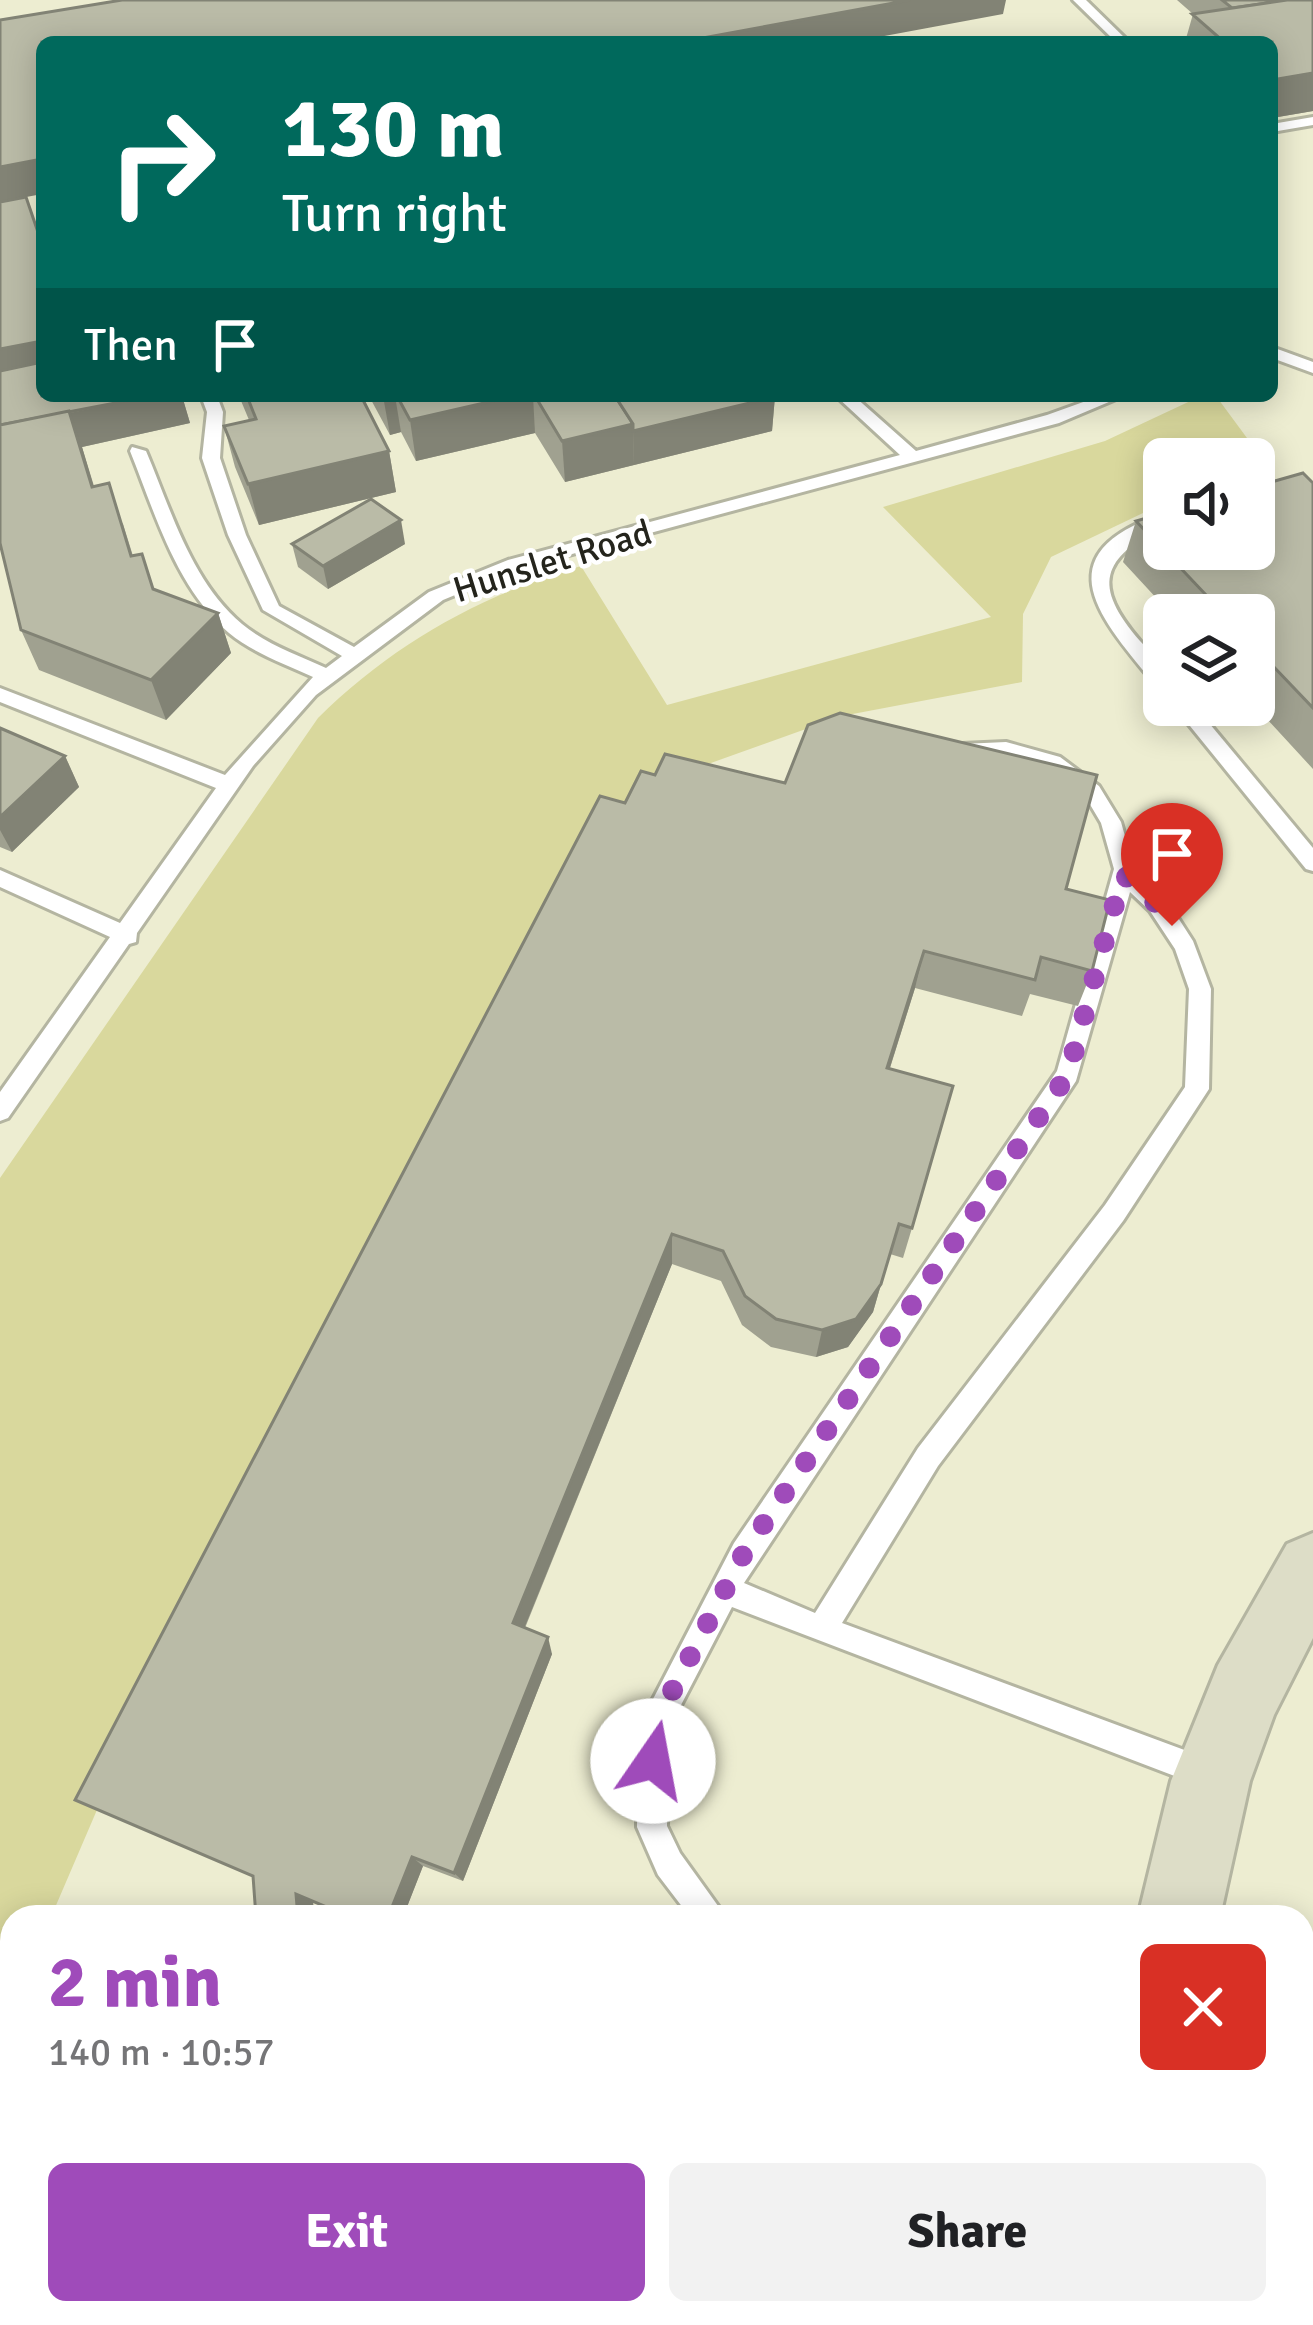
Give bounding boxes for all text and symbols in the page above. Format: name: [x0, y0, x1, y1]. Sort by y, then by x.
text: 130 m: [282, 77, 504, 181]
icon: right: [84, 84, 240, 240]
text: Turn right: [282, 180, 507, 247]
icon: arrive: [202, 312, 268, 378]
text: Then: [84, 318, 178, 373]
map controls: [1143, 438, 1275, 726]
button: sound: [1143, 438, 1275, 570]
street label: Hunslet Road: [448, 510, 657, 613]
button: layers: [1143, 594, 1275, 726]
pin: [1121, 803, 1223, 926]
icon: arrive: [1139, 821, 1205, 887]
position arrow: [590, 1698, 716, 1824]
text: 2 min: [48, 1938, 222, 2027]
button: close: [1140, 1944, 1266, 2070]
text: 140 m · 10:57: [48, 2028, 275, 2076]
button: Exit: [48, 2163, 645, 2301]
button: Share: [669, 2163, 1266, 2301]

